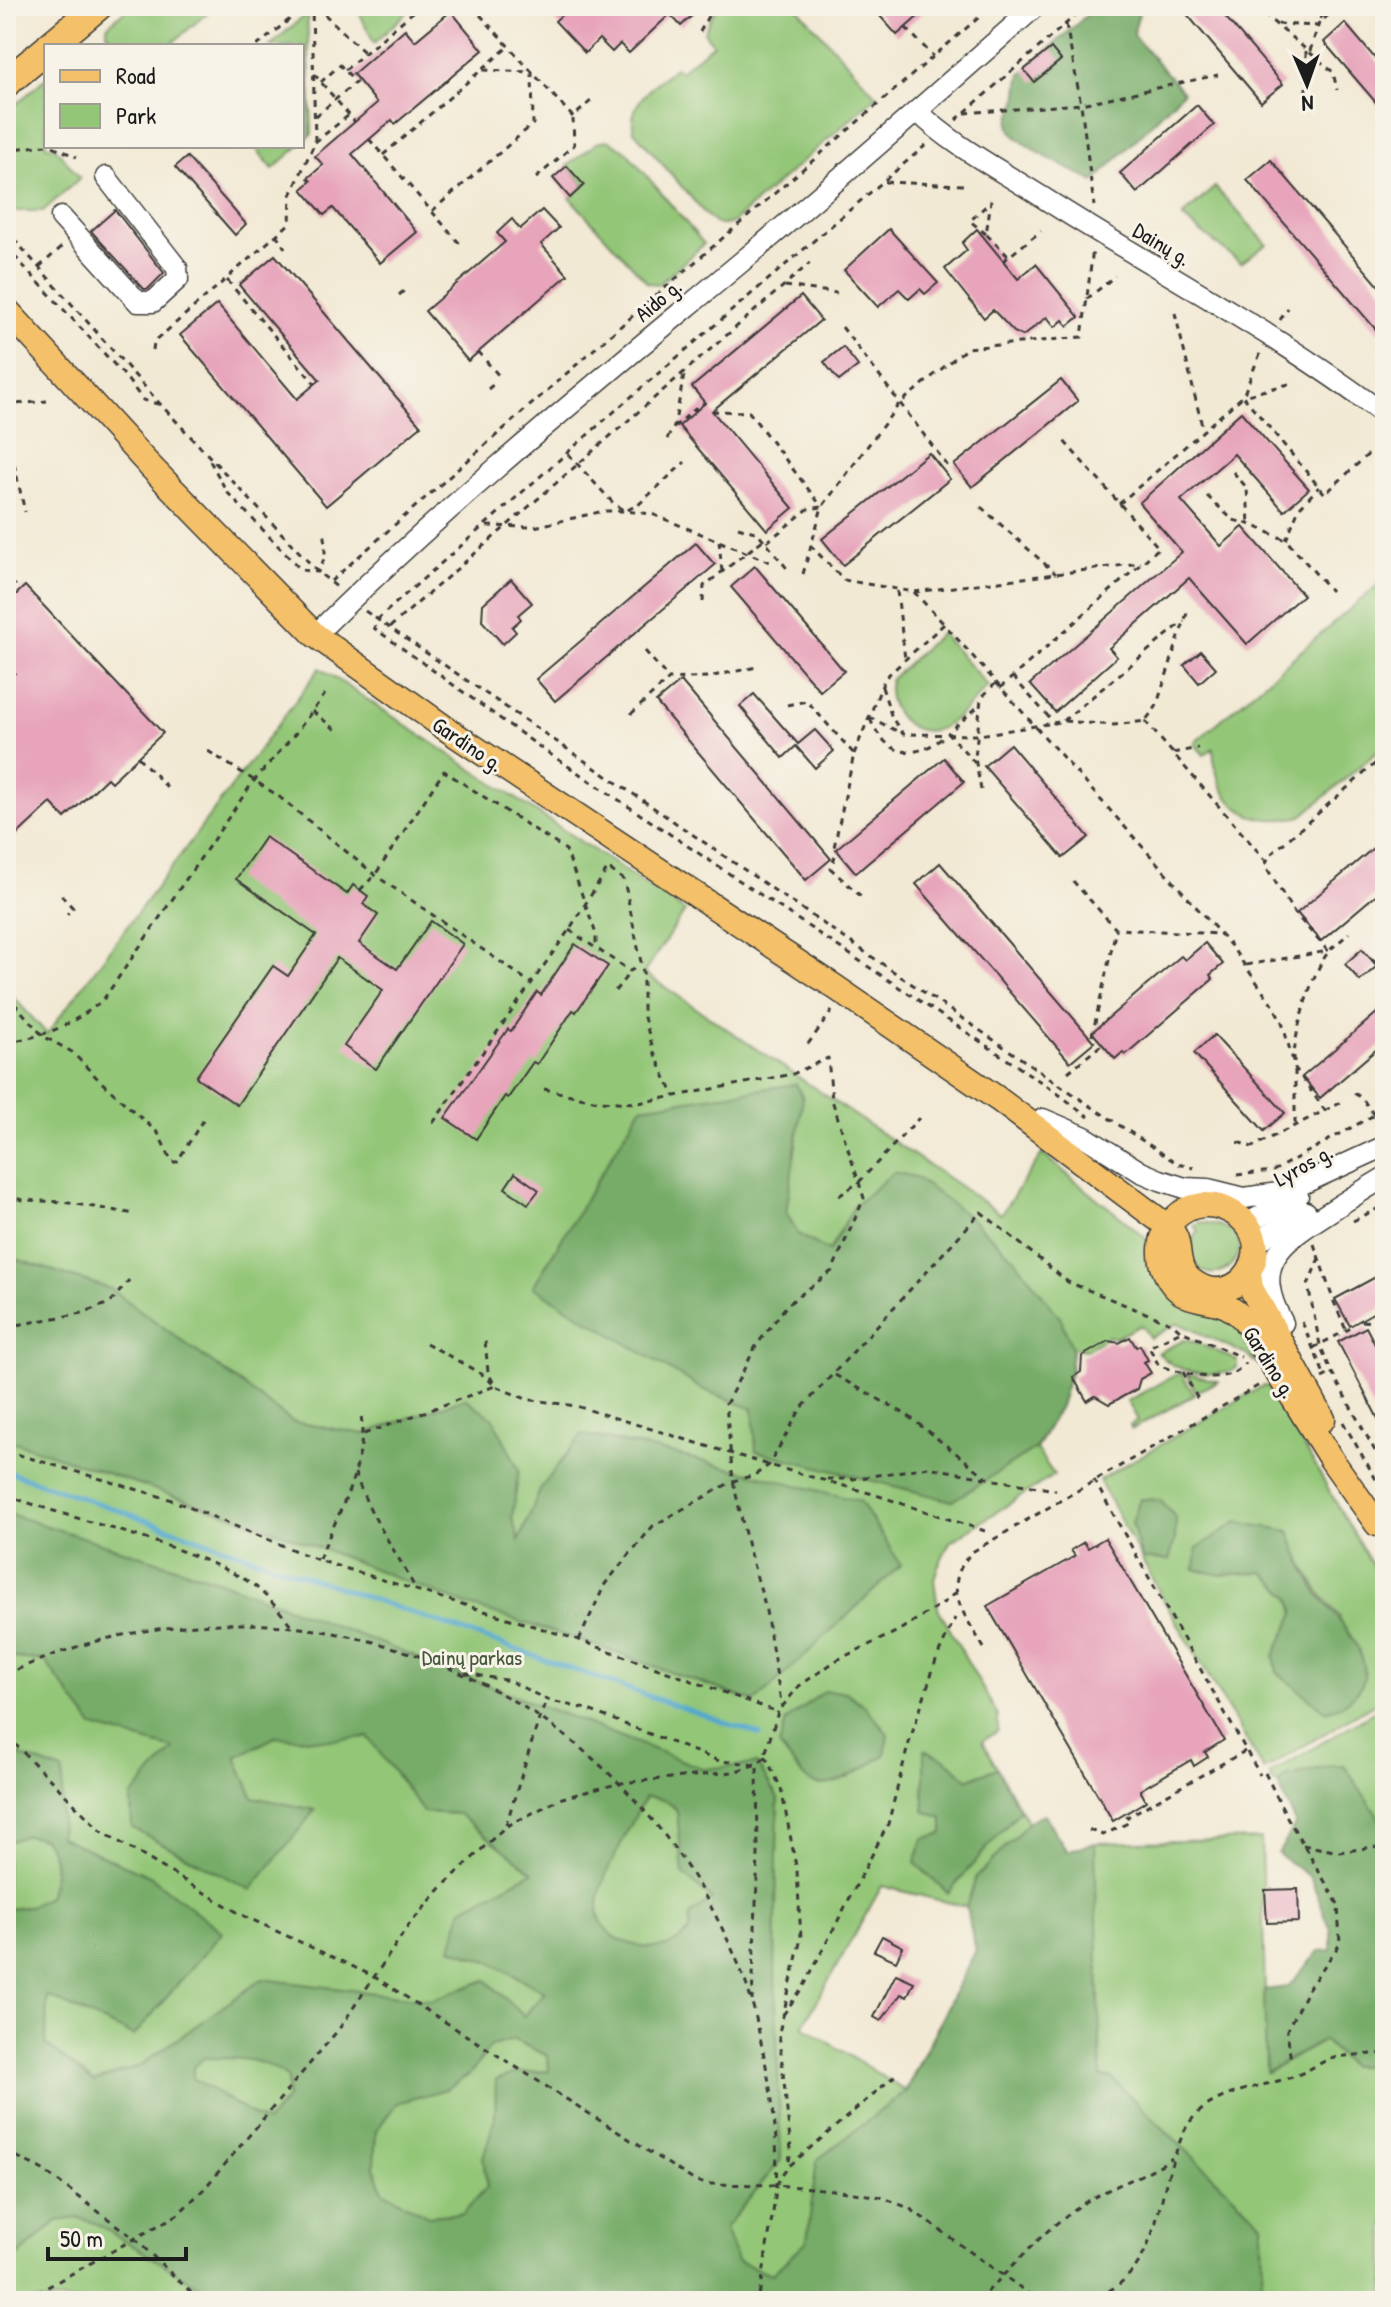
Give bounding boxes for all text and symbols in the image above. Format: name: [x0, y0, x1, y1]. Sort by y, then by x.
legend: [44, 44, 304, 148]
north arrow: [1267, 44, 1347, 124]
text: Road: [116, 59, 155, 91]
text: N: [1301, 89, 1314, 119]
text: Park: [116, 99, 156, 131]
street label: Dainų g.: [1128, 215, 1196, 273]
street label: Aido g.: [628, 272, 688, 328]
street label: Gardino g.: [427, 709, 509, 779]
street label: Lyros g.: [1268, 1137, 1338, 1193]
street label: Gardino g.: [1236, 1320, 1304, 1404]
park label: Dainų parkas: [422, 1642, 522, 1672]
scale bar: [48, 2211, 186, 2261]
text: 50 m: [60, 2222, 103, 2254]

